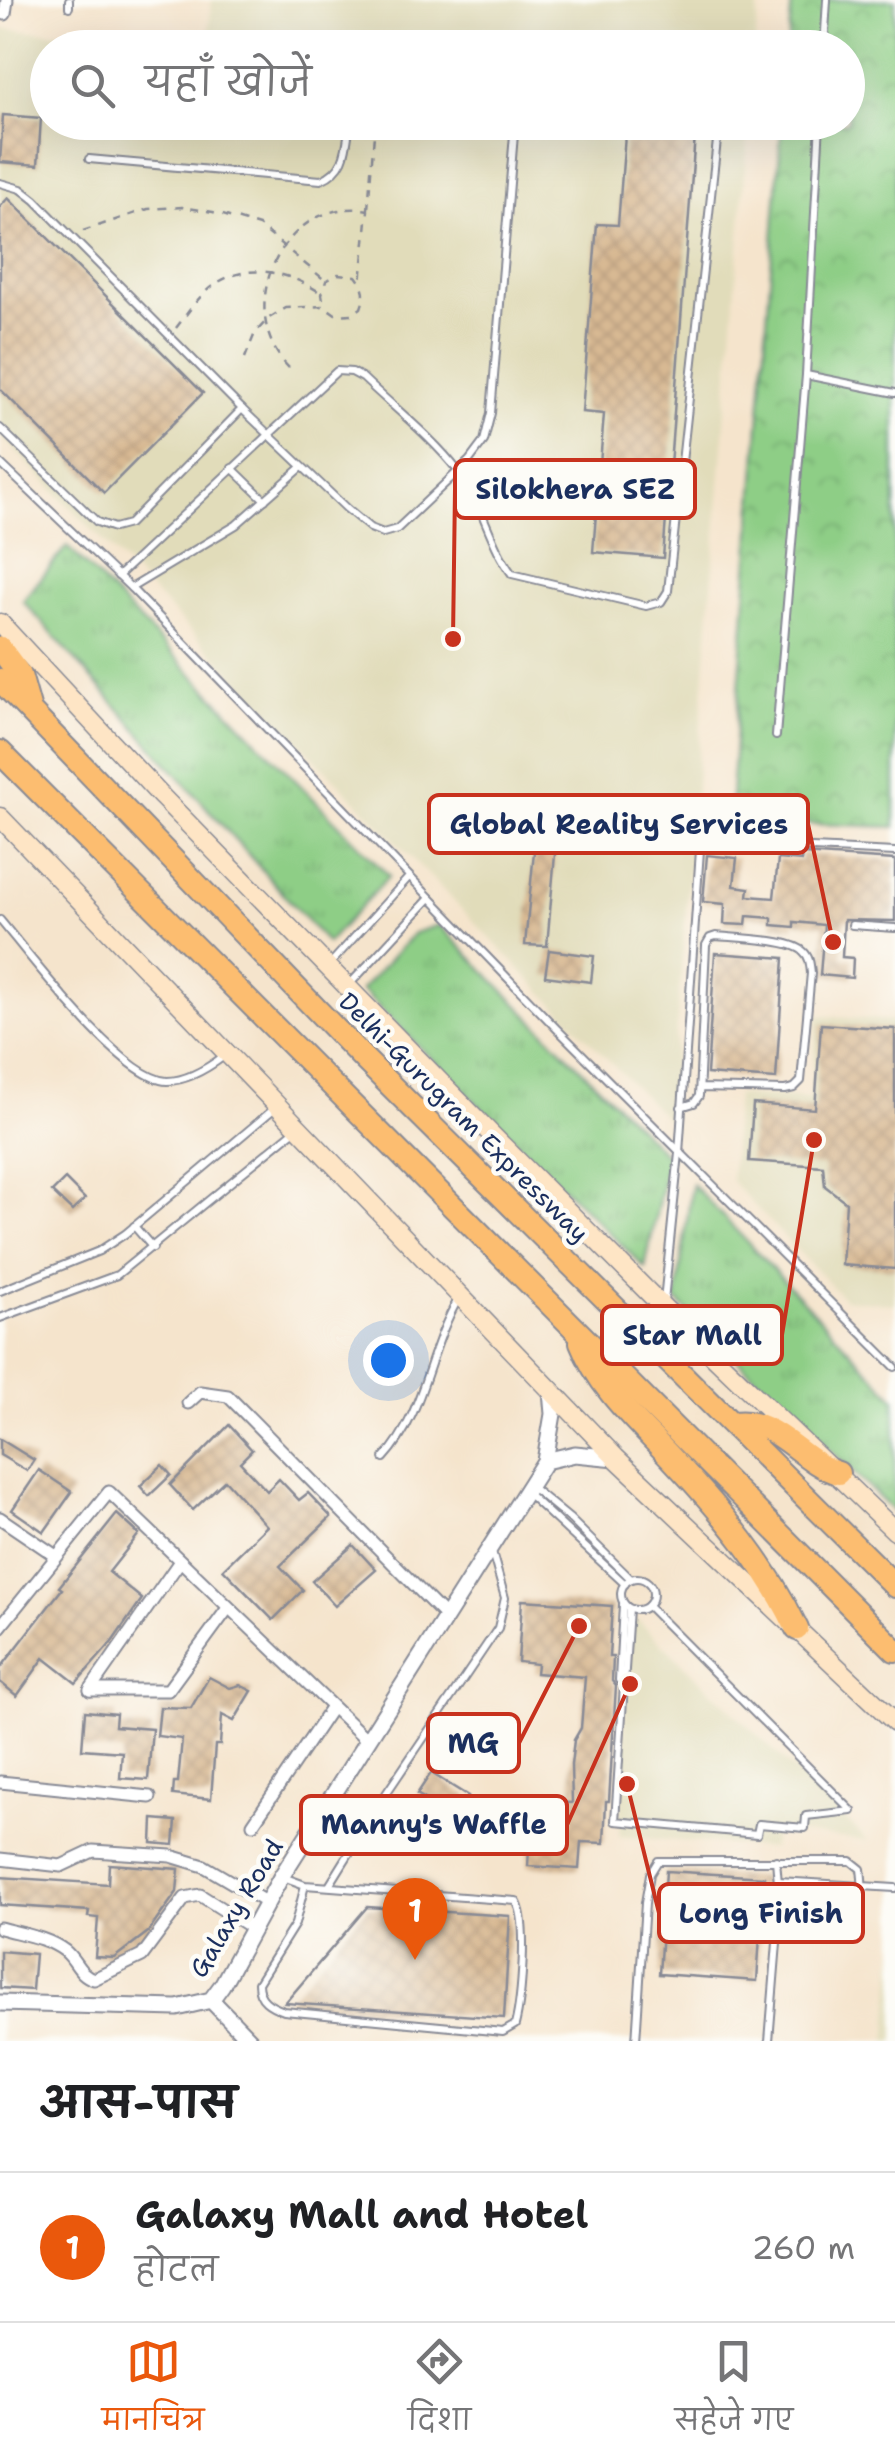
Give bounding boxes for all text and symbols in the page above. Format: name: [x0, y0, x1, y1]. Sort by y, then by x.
search box: [30, 30, 865, 140]
text: यहाँ खोजें: [145, 56, 312, 107]
icon: search: [65, 58, 120, 113]
callout: Silokhera SEZ: [455, 460, 695, 518]
text: Silokhera SEZ: [475, 470, 675, 508]
callout: Global Reality Services: [429, 795, 808, 853]
text: Global Reality Services: [450, 805, 788, 843]
street label: Delhi-Gurugram Expressway: [332, 985, 596, 1249]
callout: Star Mall: [602, 1306, 782, 1364]
text: Star Mall: [622, 1316, 762, 1354]
your location: [363, 1335, 414, 1386]
callout: MG: [428, 1714, 519, 1772]
text: MG: [447, 1724, 499, 1762]
callout: Manny's Waffle: [301, 1796, 567, 1854]
text: Manny's Waffle: [321, 1805, 547, 1843]
street label: Galaxy Road: [181, 1832, 291, 1984]
pin: 1: [382, 1878, 448, 1960]
callout: Long Finish: [659, 1884, 863, 1942]
text: Long Finish: [679, 1894, 843, 1932]
text: आस-पास: [40, 2074, 237, 2130]
text: Galaxy Mall and Hotel: [135, 2189, 588, 2240]
text: 1: [65, 2226, 80, 2269]
text: 260 m: [752, 2226, 855, 2269]
text: होटल: [135, 2248, 218, 2291]
tab: मानचित्र: [102, 2334, 204, 2451]
tab: दिशा: [408, 2334, 471, 2451]
tab: सहेजे गए: [675, 2334, 793, 2451]

